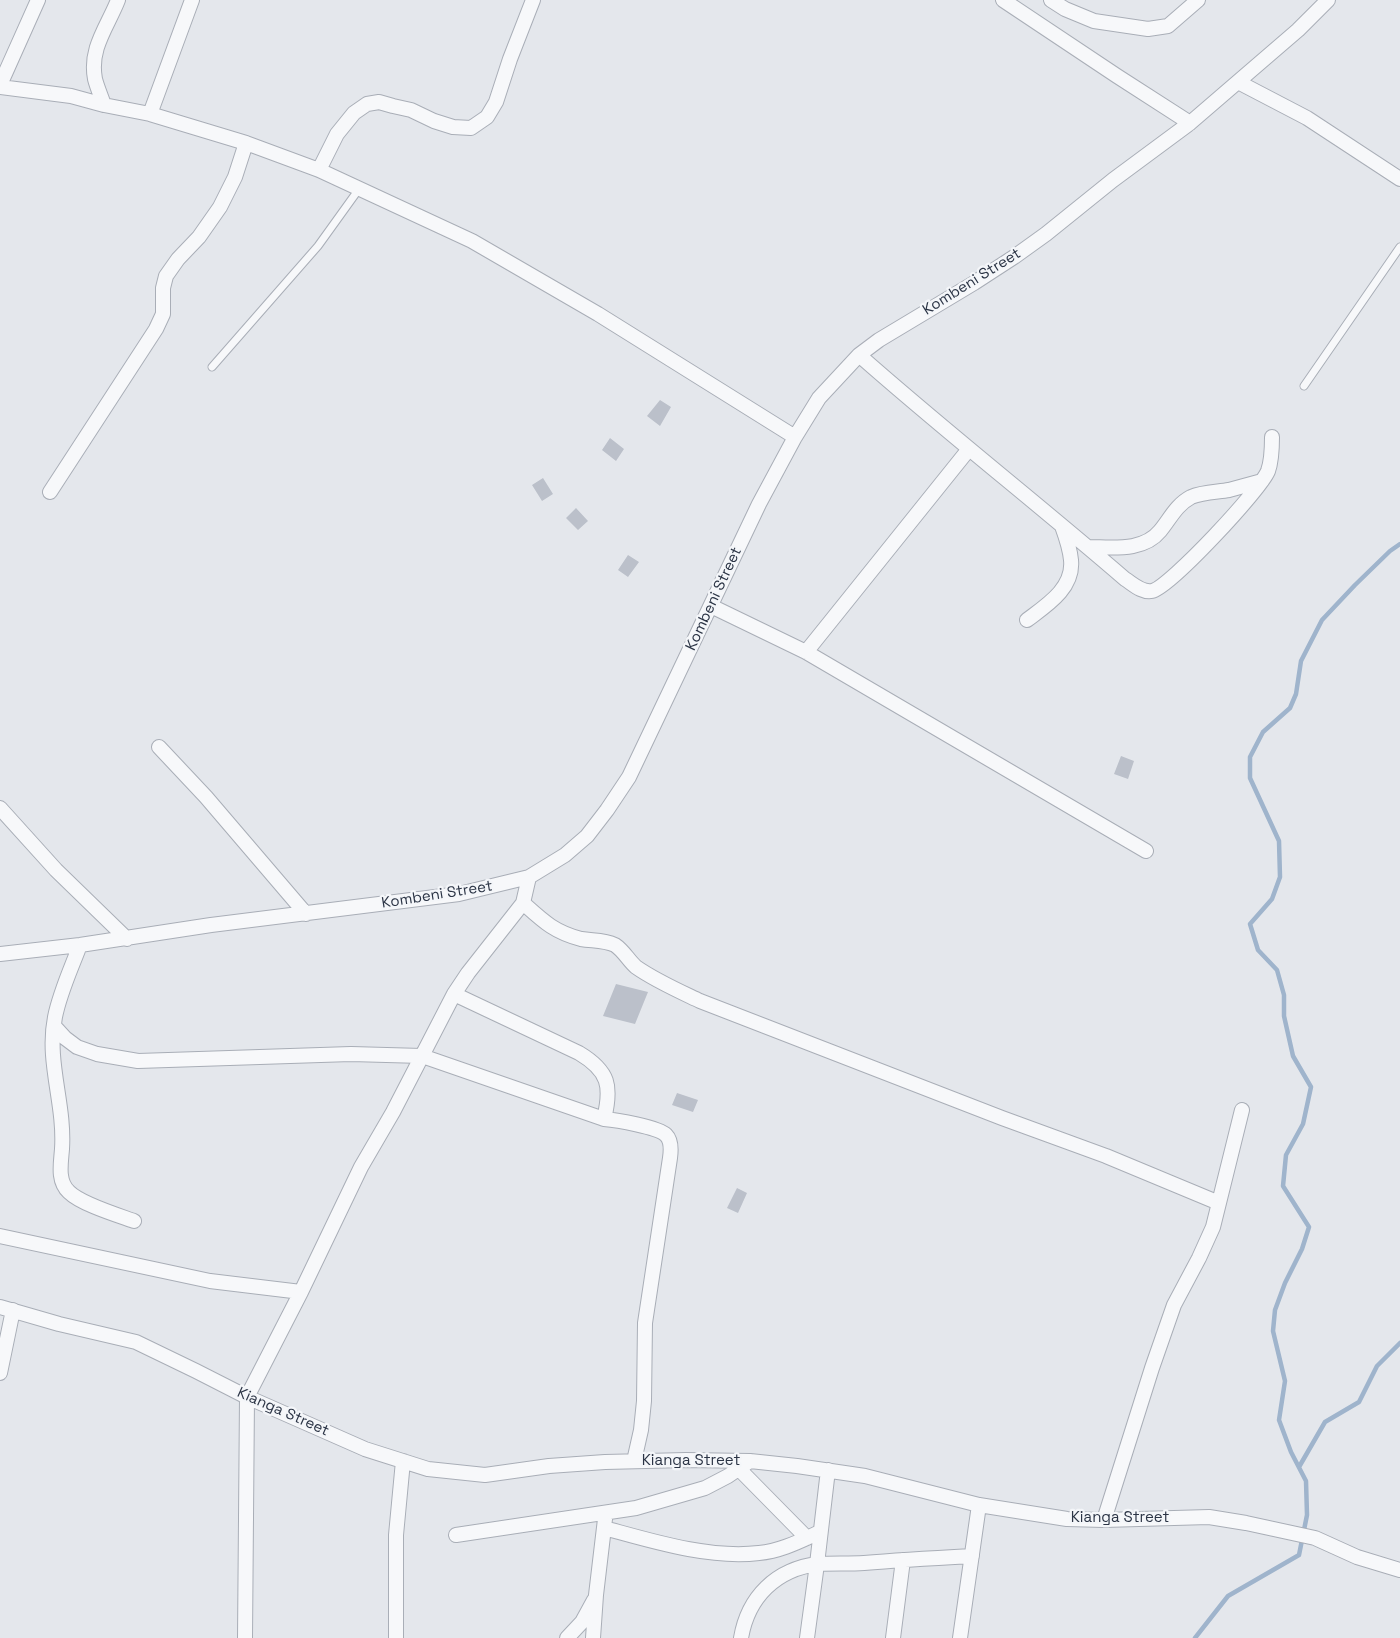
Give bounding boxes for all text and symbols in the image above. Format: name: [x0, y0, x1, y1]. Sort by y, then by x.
street label: Kombeni Street: [920, 245, 1024, 319]
street label: Kombeni Street: [682, 544, 746, 654]
street label: Kombeni Street: [380, 877, 494, 913]
street label: Kianga Street: [234, 1384, 332, 1440]
street label: Kianga Street: [642, 1452, 740, 1470]
street label: Kianga Street: [1071, 1509, 1169, 1527]

